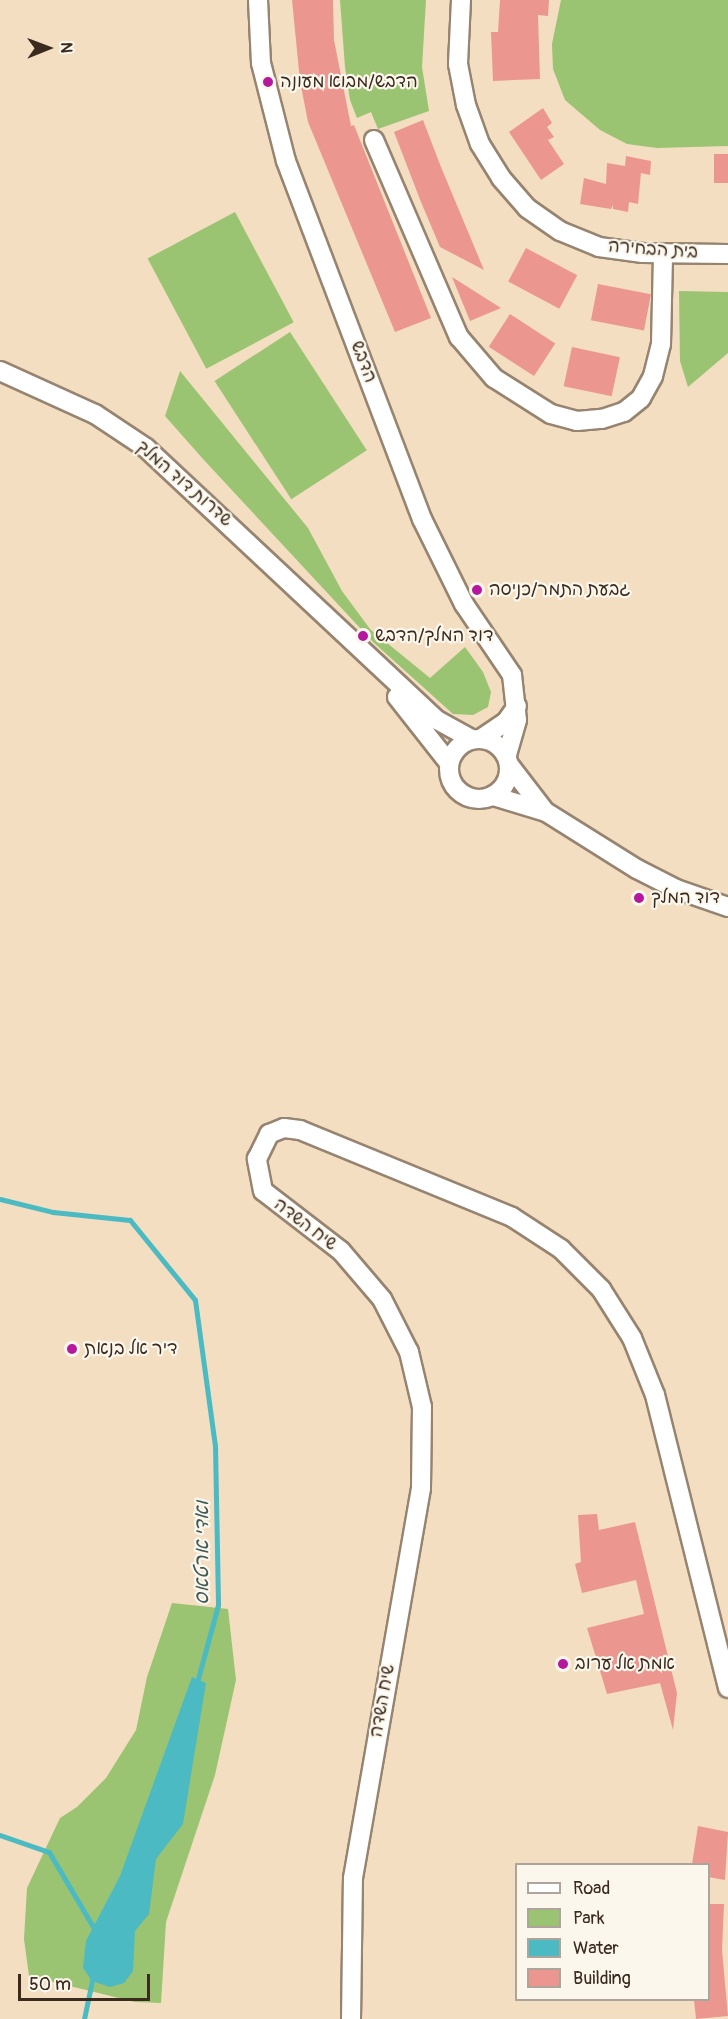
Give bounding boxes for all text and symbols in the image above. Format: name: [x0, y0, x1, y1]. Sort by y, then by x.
north arrow: [18, 18, 78, 78]
text: N: [56, 42, 76, 53]
place label: הדבש/מבוא מעונה: [280, 71, 418, 93]
marker: הדבש/מבוא מעונה: [261, 75, 275, 89]
street label: בית הבחירה: [607, 236, 699, 264]
street label: הדבש: [345, 338, 381, 386]
street label: שדרות דוד המלך: [131, 436, 237, 532]
place label: גבעת התמר/כניסה: [489, 579, 630, 601]
marker: גבעת התמר/כניסה: [470, 583, 484, 597]
place label: דוד המלך/הדבש: [375, 625, 493, 647]
marker: דוד המלך/הדבש: [356, 629, 370, 643]
place label: דוד המלך: [651, 887, 720, 909]
marker: דוד המלך: [632, 891, 646, 905]
street label: שיח השדה: [269, 1194, 341, 1256]
place label: דיר אל בנאת: [84, 1338, 177, 1360]
marker: דיר אל בנאת: [65, 1342, 79, 1356]
water label: ואדי ארטאס: [189, 1501, 213, 1605]
place label: אמת אל ערוב: [575, 1653, 675, 1675]
marker: אמת אל ערוב: [556, 1657, 570, 1671]
street label: שיח השדה: [366, 1663, 400, 1739]
legend: [515, 1863, 710, 2001]
text: Road: [573, 1877, 610, 1900]
text: Park: [573, 1907, 605, 1930]
text: Water: [573, 1937, 619, 1960]
scale bar: [21, 1962, 153, 2000]
text: Building: [573, 1967, 631, 1990]
text: 50 m: [29, 1973, 71, 1996]

